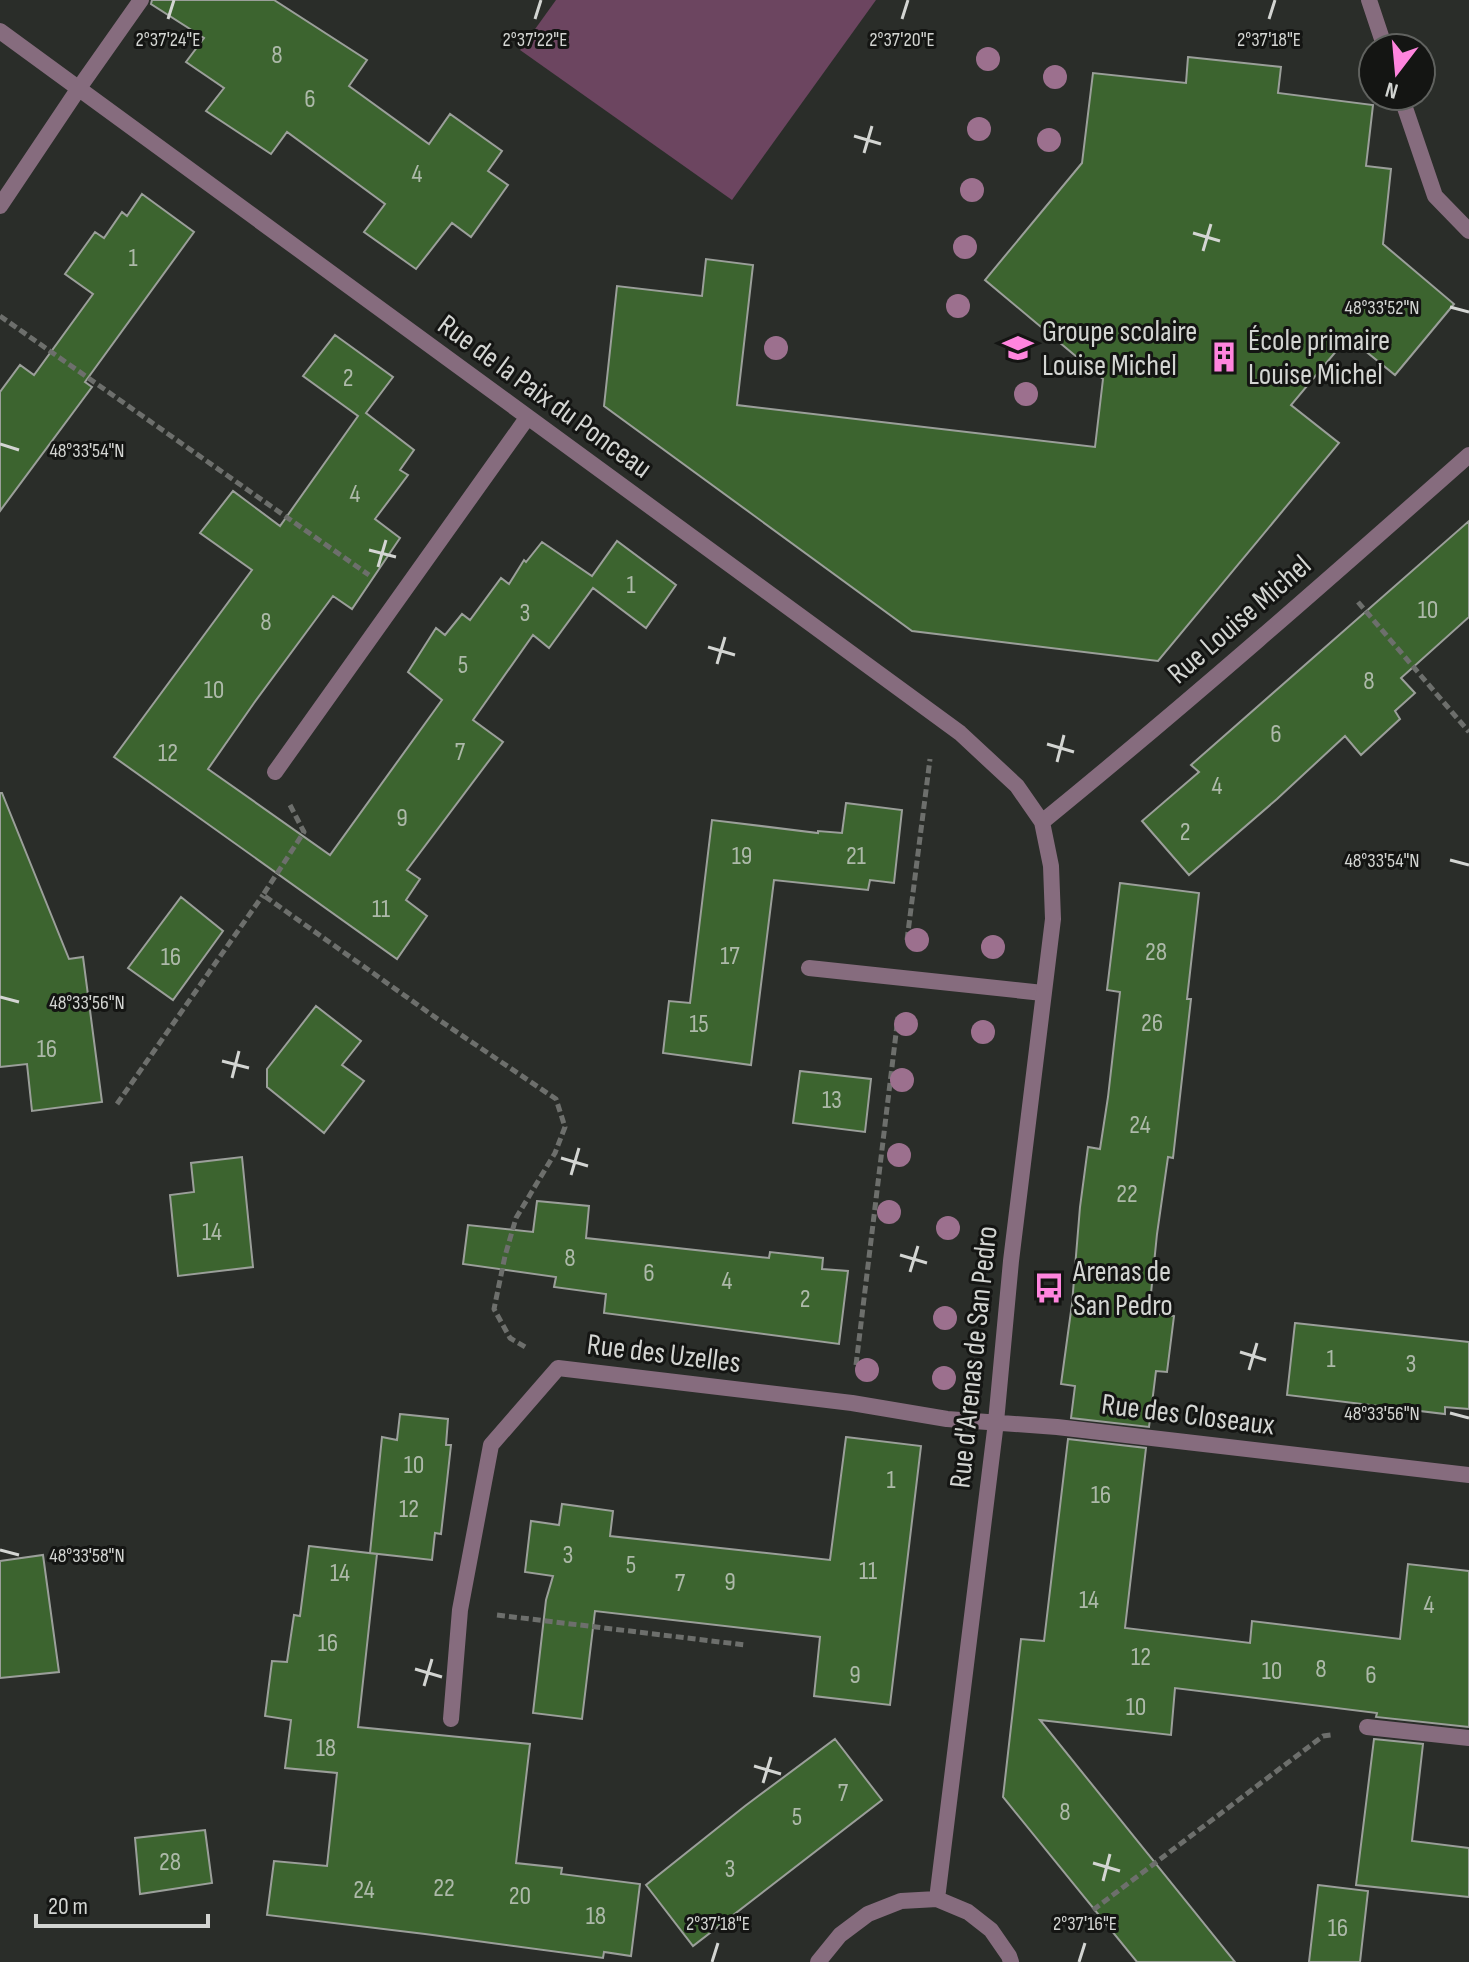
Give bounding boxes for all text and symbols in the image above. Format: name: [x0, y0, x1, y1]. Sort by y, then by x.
text: 2°37'24"E: [136, 28, 200, 52]
text: 2°37'22"E: [503, 28, 567, 52]
text: 2°37'20"E: [869, 28, 935, 52]
text: 2°37'18"E: [1237, 28, 1301, 52]
north arrow: [1357, 32, 1437, 112]
house number: 8: [271, 40, 283, 71]
text: N: [1383, 75, 1401, 104]
house number: 6: [304, 84, 316, 115]
house number: 4: [412, 159, 423, 190]
house number: 1: [128, 243, 138, 274]
text: 48°33'52"N: [1345, 296, 1419, 320]
street label: Rue de la Paix du Ponceau: [430, 307, 658, 487]
place label: Groupe scolaire Louise Michel: [1042, 314, 1197, 384]
place label: École primaire Louise Michel: [1248, 323, 1390, 393]
school or university icon: Groupe scolaire Louise Michel: [1001, 331, 1035, 365]
building icon: École primaire Louise Michel: [1207, 340, 1241, 374]
house number: 2: [343, 363, 353, 394]
text: 48°33'54"N: [49, 439, 125, 463]
house number: 4: [350, 479, 361, 510]
street label: Rue Louise Michel: [1161, 548, 1319, 692]
house number: 1: [626, 570, 636, 601]
house number: 10: [1418, 595, 1438, 626]
house number: 3: [520, 598, 530, 629]
house number: 8: [260, 607, 272, 638]
house number: 5: [458, 650, 468, 681]
house number: 8: [1363, 666, 1375, 697]
house number: 10: [204, 675, 224, 706]
house number: 6: [1270, 719, 1282, 750]
house number: 7: [455, 737, 466, 768]
house number: 12: [158, 738, 178, 769]
house number: 4: [1212, 771, 1223, 802]
house number: 9: [396, 803, 408, 834]
house number: 2: [1180, 817, 1190, 848]
house number: 19: [732, 841, 752, 872]
house number: 21: [846, 841, 866, 872]
text: 48°33'54"N: [1344, 849, 1420, 873]
house number: 11: [372, 894, 390, 925]
house number: 28: [1145, 937, 1167, 968]
house number: 17: [720, 941, 740, 972]
house number: 16: [161, 942, 181, 973]
text: 48°33'56"N: [49, 991, 125, 1015]
house number: 26: [1141, 1008, 1163, 1039]
house number: 15: [689, 1009, 709, 1040]
house number: 16: [37, 1034, 57, 1065]
house number: 13: [822, 1085, 842, 1116]
house number: 24: [1129, 1110, 1151, 1141]
house number: 22: [1116, 1179, 1138, 1210]
house number: 14: [202, 1217, 222, 1248]
street label: Rue d'Arenas de San Pedro: [942, 1224, 1006, 1490]
house number: 8: [564, 1243, 576, 1274]
place label: Arenas de San Pedro: [1072, 1254, 1173, 1324]
house number: 6: [643, 1258, 655, 1289]
house number: 4: [722, 1266, 733, 1297]
bus stop icon: Arenas de San Pedro: [1032, 1271, 1066, 1305]
house number: 2: [800, 1284, 810, 1315]
street label: Rue des Uzelles: [585, 1327, 743, 1381]
house number: 1: [1326, 1344, 1336, 1375]
house number: 3: [1406, 1349, 1416, 1380]
street label: Rue des Closeaux: [1099, 1387, 1276, 1443]
text: 48°33'56"N: [1344, 1402, 1420, 1426]
house number: 10: [404, 1450, 424, 1481]
house number: 1: [886, 1465, 896, 1496]
house number: 16: [1091, 1480, 1111, 1511]
house number: 12: [399, 1494, 419, 1525]
house number: 3: [563, 1540, 573, 1571]
text: 48°33'58"N: [49, 1544, 125, 1568]
house number: 5: [626, 1550, 636, 1581]
house number: 11: [859, 1556, 877, 1587]
house number: 14: [330, 1558, 350, 1589]
house number: 9: [724, 1567, 736, 1598]
house number: 7: [675, 1568, 686, 1599]
house number: 14: [1079, 1585, 1099, 1616]
house number: 4: [1424, 1590, 1435, 1621]
house number: 16: [318, 1628, 338, 1659]
house number: 12: [1131, 1642, 1151, 1673]
house number: 8: [1315, 1654, 1327, 1685]
house number: 10: [1262, 1656, 1282, 1687]
house number: 9: [849, 1660, 861, 1691]
house number: 6: [1365, 1660, 1377, 1691]
house number: 10: [1126, 1692, 1146, 1723]
house number: 18: [316, 1733, 336, 1764]
house number: 7: [838, 1778, 849, 1809]
house number: 8: [1059, 1797, 1071, 1828]
house number: 5: [792, 1802, 802, 1833]
house number: 28: [159, 1847, 181, 1878]
house number: 3: [725, 1854, 735, 1885]
house number: 22: [433, 1873, 455, 1904]
house number: 24: [353, 1875, 375, 1906]
scale bar: [36, 1878, 208, 1928]
house number: 20: [509, 1881, 531, 1912]
text: 20 m: [48, 1892, 88, 1921]
house number: 18: [586, 1901, 606, 1932]
text: 2°37'18"E: [686, 1912, 750, 1936]
text: 2°37'16"E: [1053, 1912, 1117, 1936]
house number: 16: [1328, 1913, 1348, 1944]

